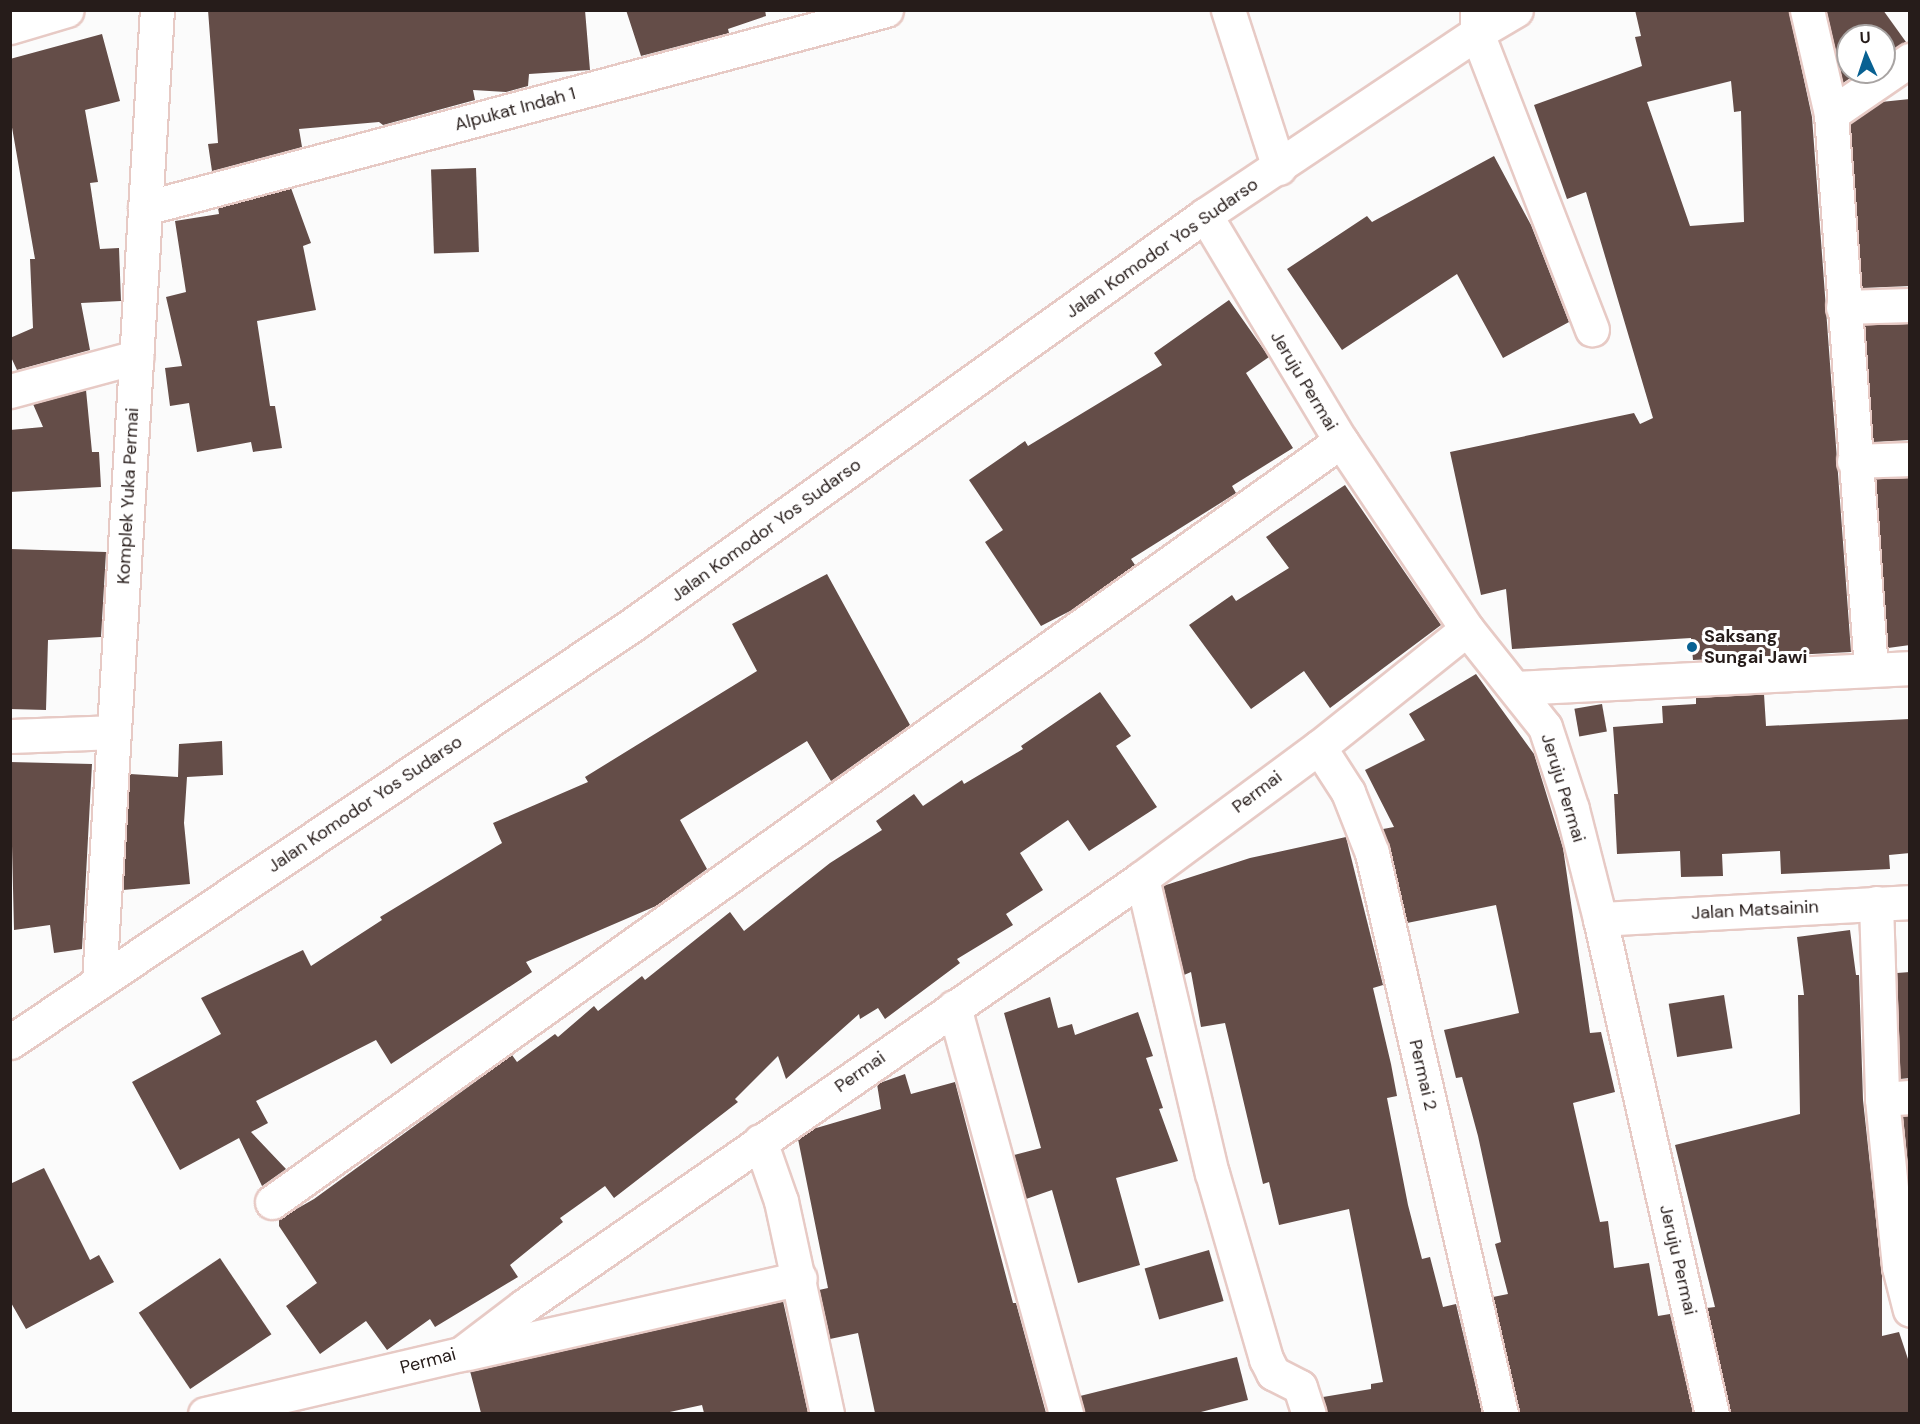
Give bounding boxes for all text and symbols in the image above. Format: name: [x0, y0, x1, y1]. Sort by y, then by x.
north arrow: [1836, 24, 1896, 84]
text: U: [1859, 27, 1871, 48]
street label: Alpukat Indah 1: [452, 82, 578, 136]
street label: Jalan Komodor Yos Sudarso: [1062, 173, 1262, 323]
street label: Jeruju Permai: [1266, 327, 1342, 435]
street label: Komplek Yuka Permai: [113, 407, 143, 585]
street label: Jalan Komodor Yos Sudarso: [667, 454, 865, 606]
place label: Saksang Sungai Jawi: [1704, 626, 1807, 668]
marker: Saksang Sungai Jawi: [1685, 640, 1699, 654]
street label: Jalan Komodor Yos Sudarso: [264, 731, 466, 877]
street label: Jeruju Permai: [1536, 731, 1590, 845]
street label: Permai: [1228, 766, 1286, 818]
street label: Jalan Matsainin: [1691, 896, 1819, 924]
street label: Permai 2: [1404, 1037, 1442, 1113]
street label: Permai: [830, 1047, 890, 1097]
street label: Jeruju Permai: [1655, 1203, 1701, 1317]
street label: Permai: [398, 1343, 458, 1379]

